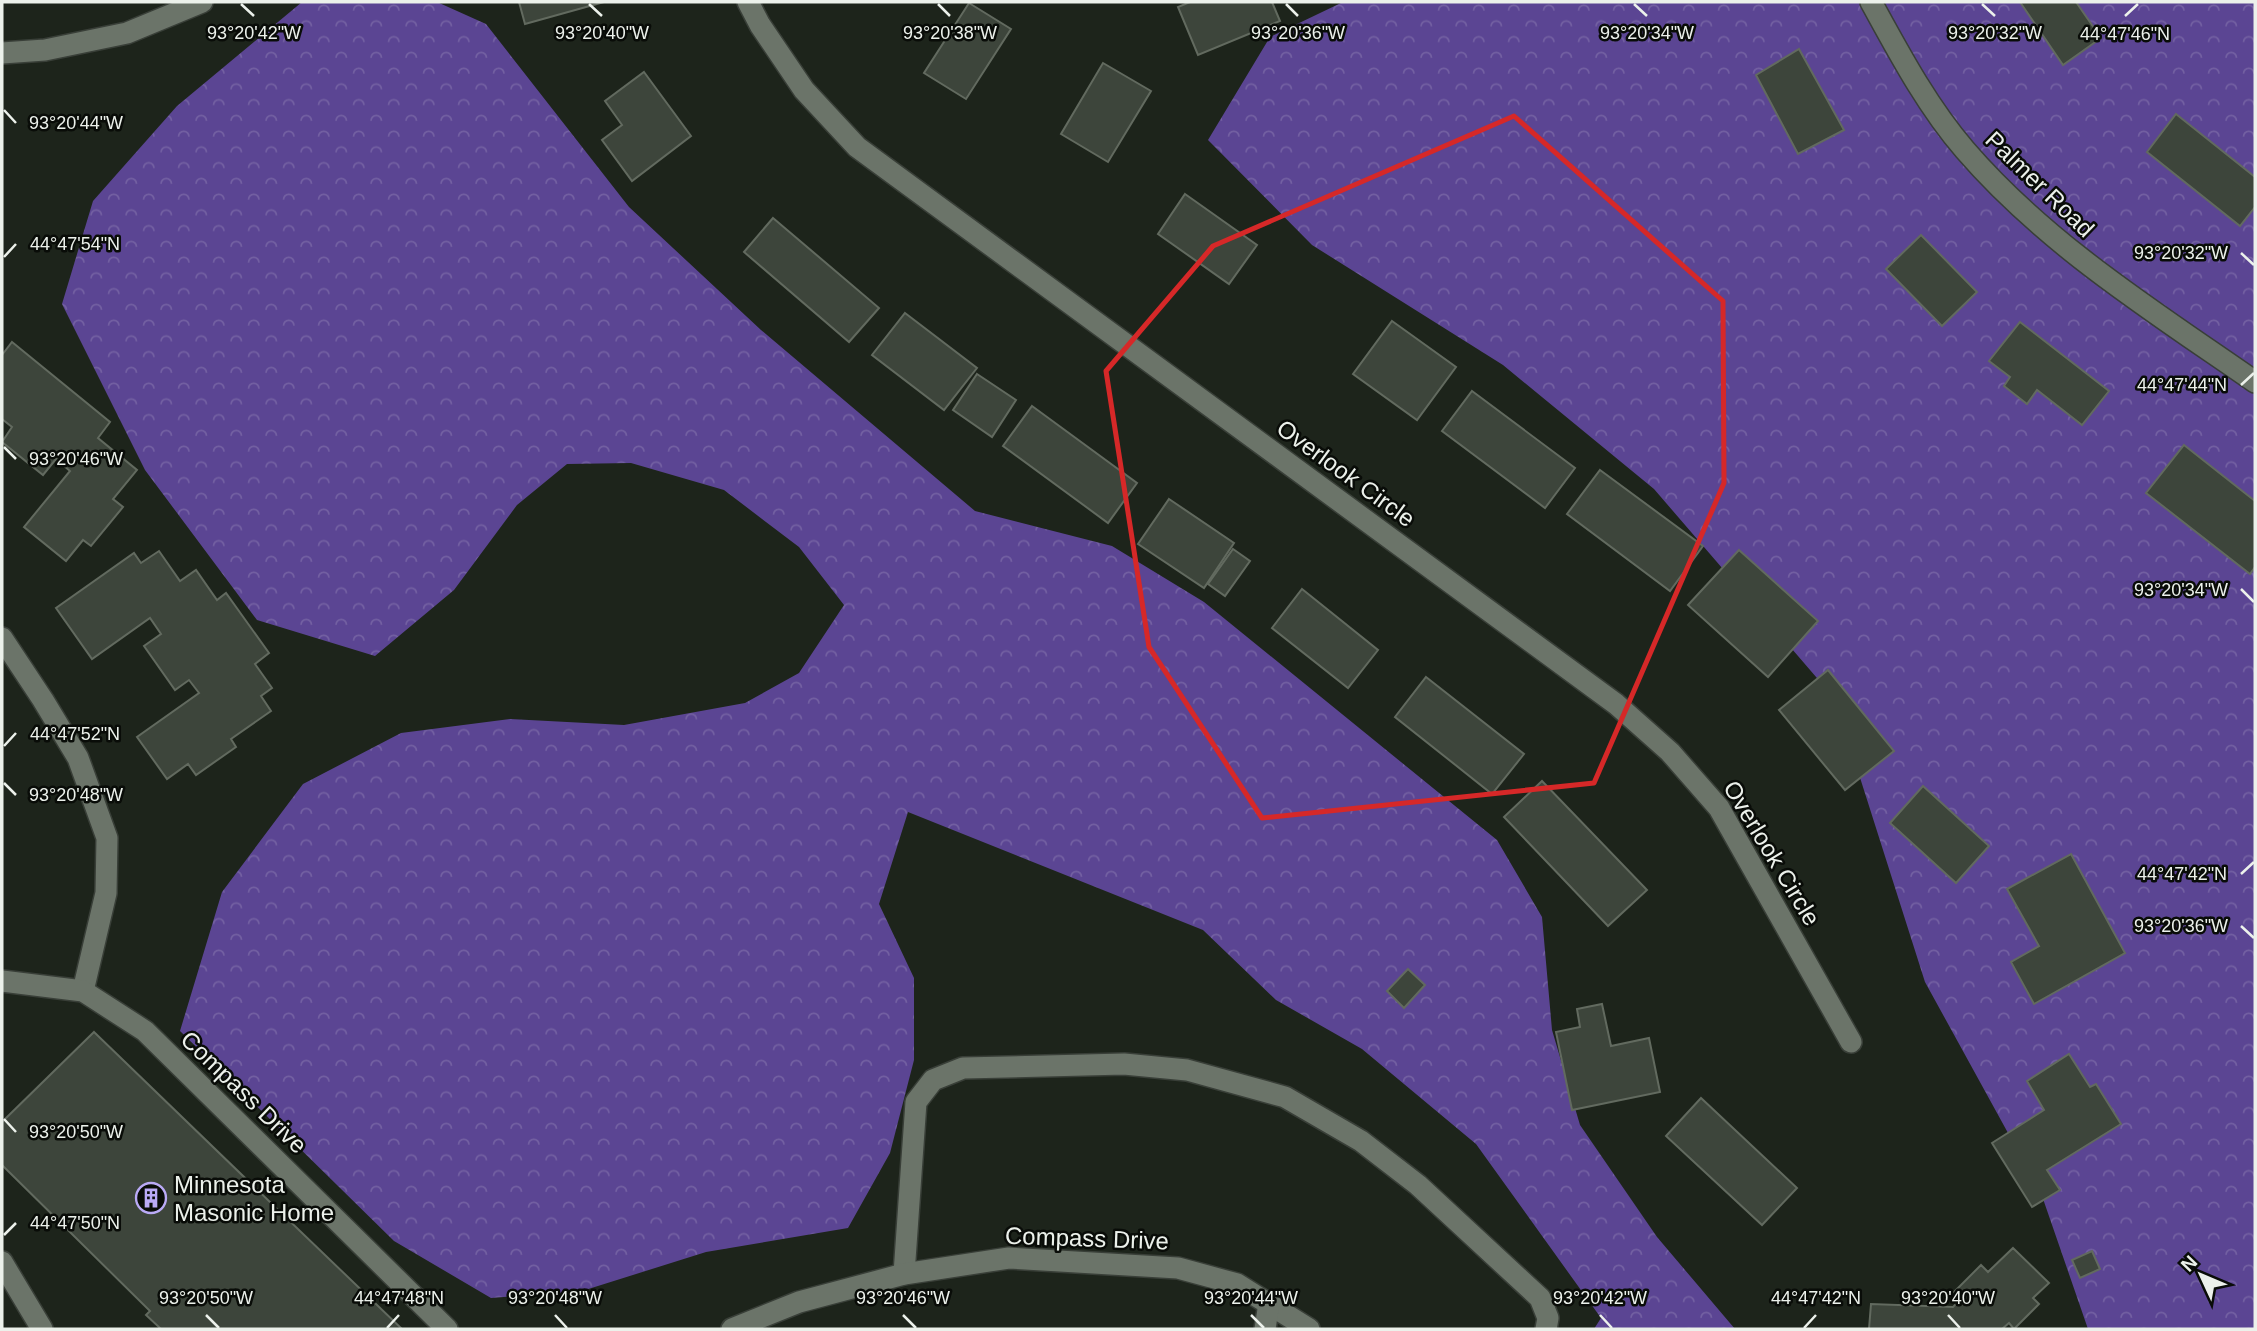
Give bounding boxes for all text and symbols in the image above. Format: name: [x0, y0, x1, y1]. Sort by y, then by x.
text: 93°20'42"W: [207, 23, 301, 43]
text: 93°20'40"W: [555, 23, 649, 43]
text: 93°20'38"W: [903, 23, 997, 43]
text: 93°20'36"W: [1251, 23, 1345, 43]
text: 93°20'34"W: [1600, 23, 1694, 43]
text: 93°20'32"W: [1948, 23, 2042, 43]
text: 44°47'46"N: [2080, 24, 2170, 44]
text: 93°20'44"W: [29, 113, 123, 133]
street label: Palmer Road: [1980, 126, 2100, 242]
text: 44°47'54"N: [30, 234, 120, 254]
text: 93°20'32"W: [2134, 243, 2228, 263]
text: 44°47'44"N: [2137, 375, 2227, 395]
street label: Overlook Circle: [1272, 414, 1420, 532]
text: 93°20'46"W: [29, 449, 123, 469]
text: 93°20'34"W: [2134, 580, 2228, 600]
text: 44°47'52"N: [30, 724, 120, 744]
street label: Overlook Circle: [1718, 776, 1826, 930]
text: 93°20'48"W: [29, 785, 123, 805]
text: 44°47'42"N: [2137, 864, 2227, 884]
text: 93°20'36"W: [2134, 916, 2228, 936]
street label: Compass Drive: [176, 1025, 312, 1159]
text: 93°20'50"W: [29, 1122, 123, 1142]
place label: Minnesota Masonic Home: [174, 1171, 334, 1226]
building icon: Minnesota Masonic Home: [134, 1181, 168, 1215]
text: 44°47'50"N: [30, 1213, 120, 1233]
street label: Compass Drive: [1005, 1222, 1169, 1254]
north arrow: [2166, 1240, 2236, 1310]
text: N: [2177, 1251, 2201, 1276]
text: 93°20'50"W: [159, 1288, 253, 1308]
text: 44°47'48"N: [354, 1288, 444, 1308]
text: 93°20'48"W: [508, 1288, 602, 1308]
text: 93°20'46"W: [856, 1288, 950, 1308]
text: 93°20'44"W: [1204, 1288, 1298, 1308]
text: 93°20'42"W: [1553, 1288, 1647, 1308]
text: 44°47'42"N: [1771, 1288, 1861, 1308]
text: 93°20'40"W: [1901, 1288, 1995, 1308]

